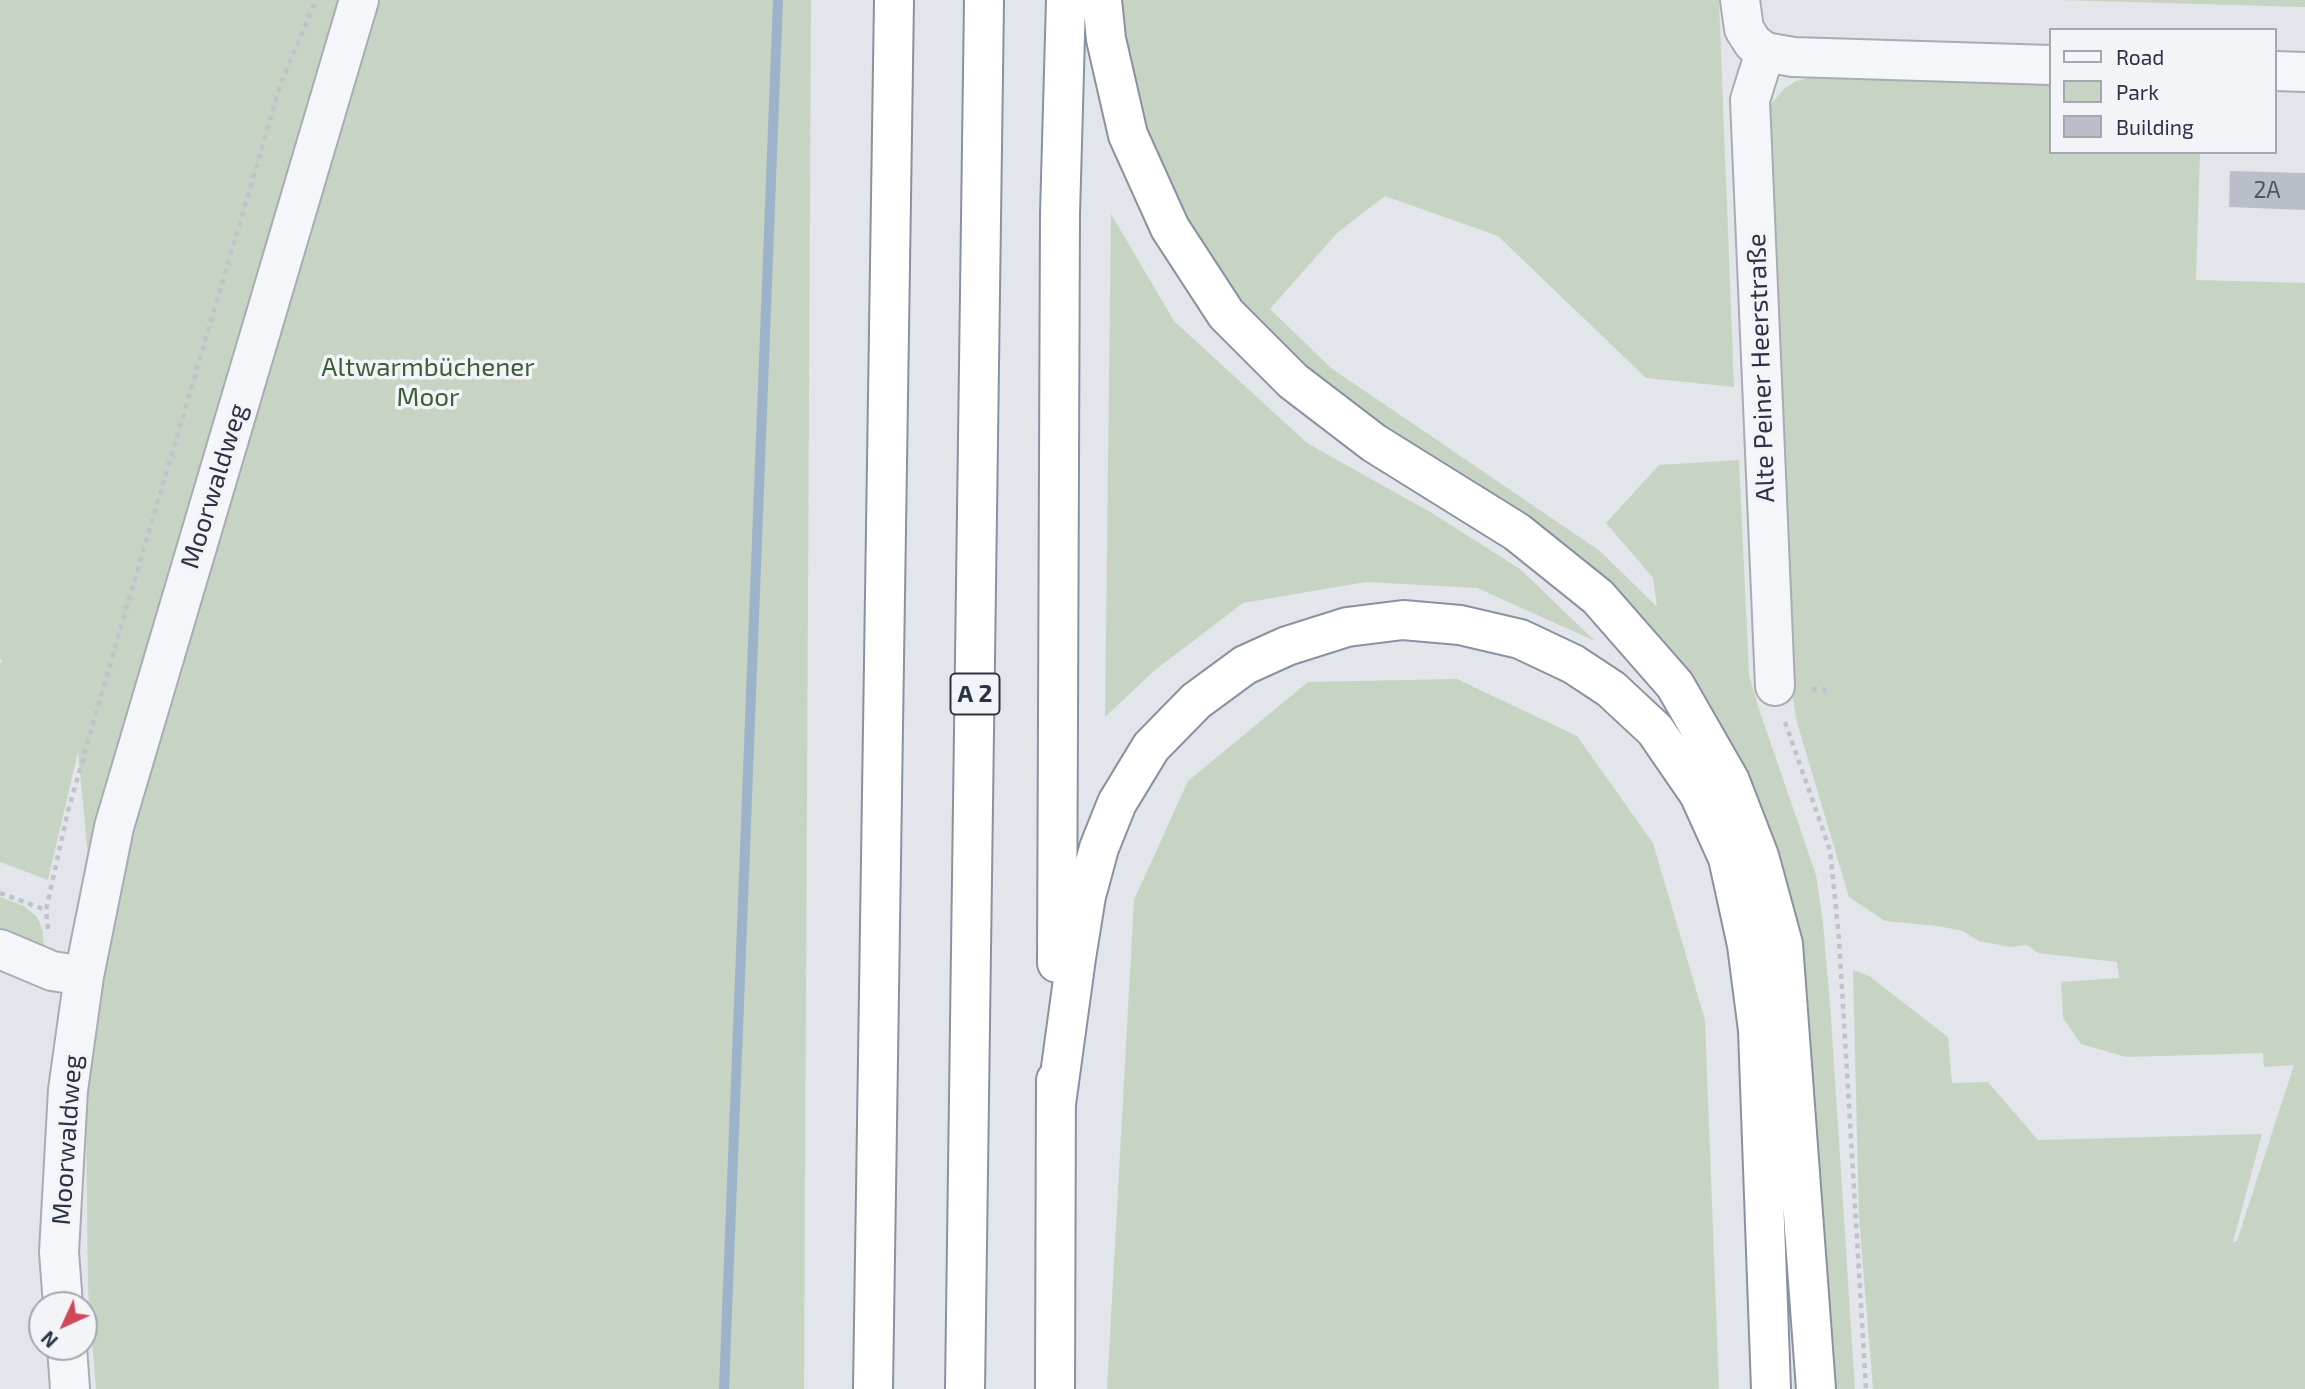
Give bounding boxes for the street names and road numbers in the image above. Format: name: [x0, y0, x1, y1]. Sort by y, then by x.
street label: Alte Peiner Heerstraße: [1741, 233, 1781, 503]
street label: Moorwaldweg: [174, 400, 254, 572]
road number: A 2: [950, 674, 1000, 714]
street label: Moorwaldweg: [45, 1054, 89, 1226]

